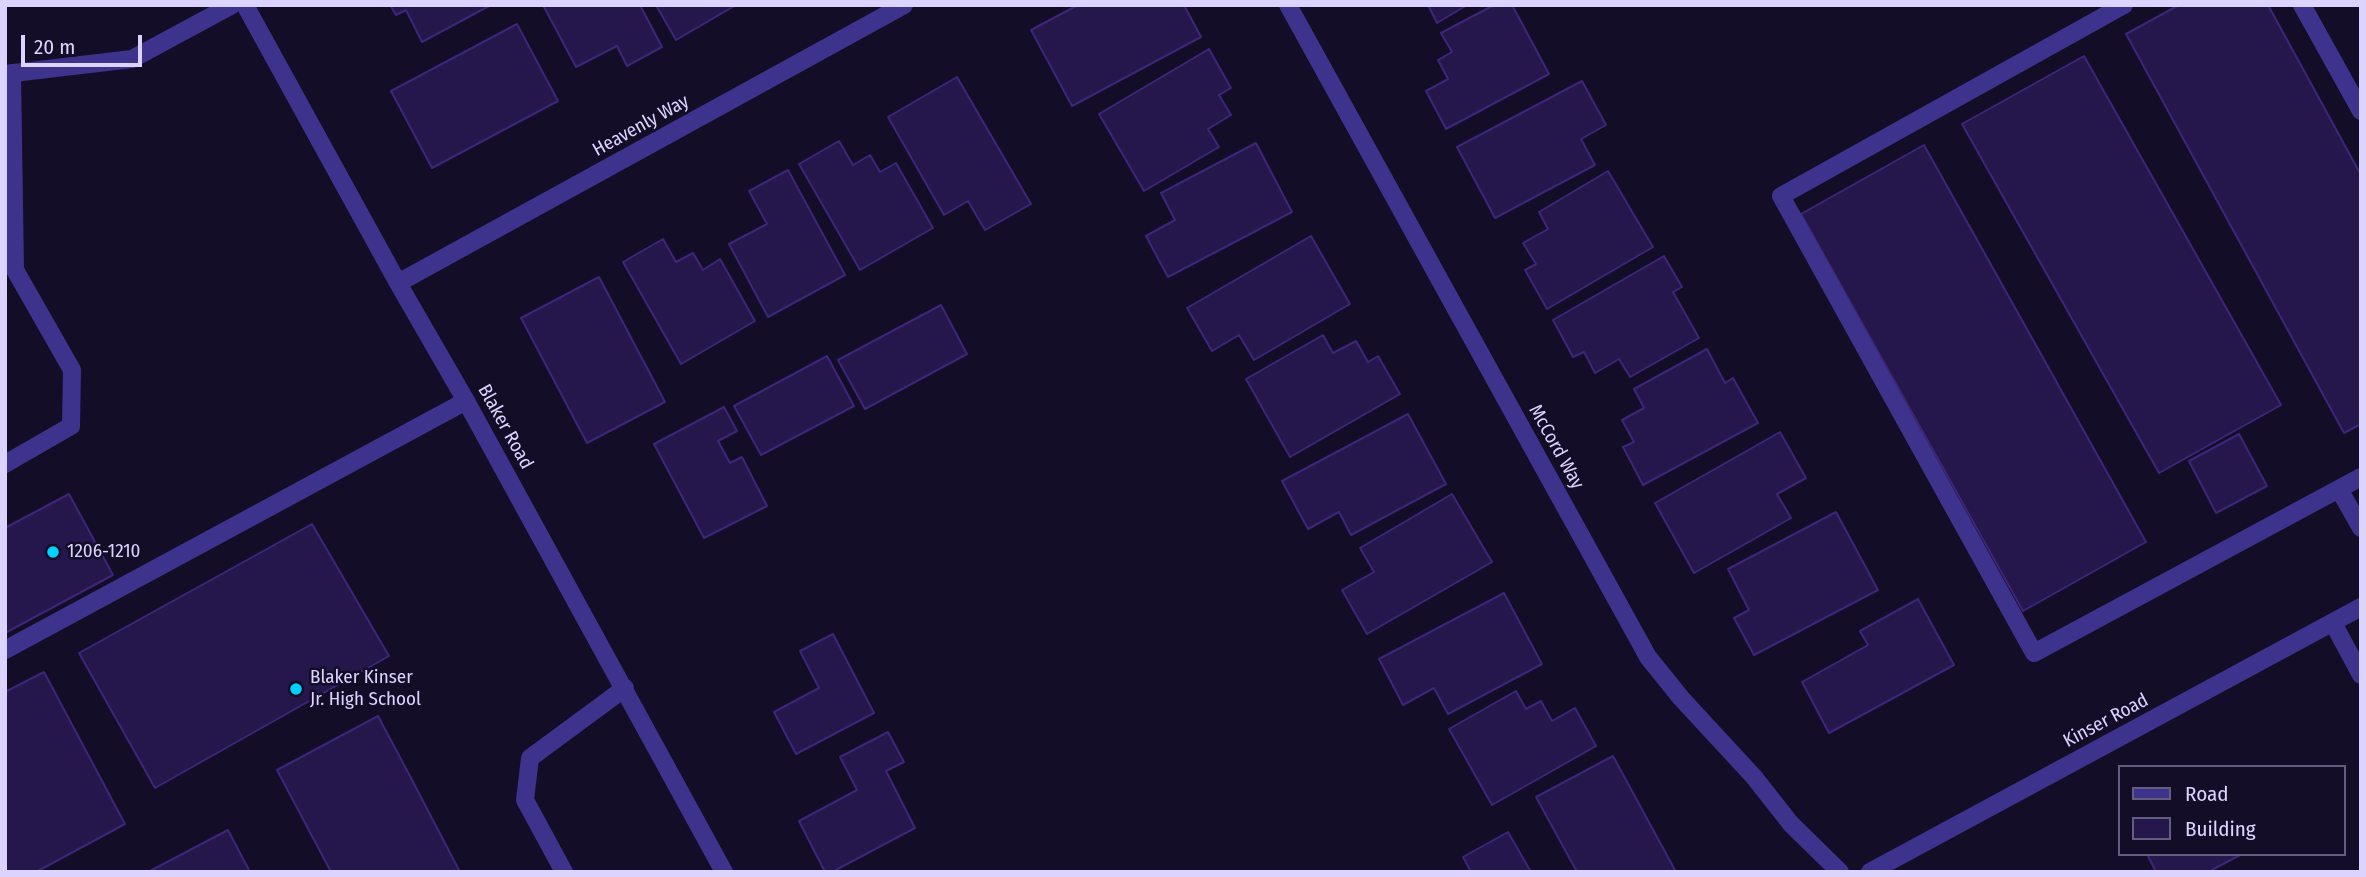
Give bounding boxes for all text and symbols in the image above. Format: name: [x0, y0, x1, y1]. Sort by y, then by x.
scale bar: [24, 21, 145, 65]
text: 20 m: [34, 34, 75, 60]
street label: Heavenly Way: [589, 90, 693, 162]
street label: Blaker Road: [472, 381, 538, 473]
street label: McCord Way: [1524, 401, 1588, 493]
place label: 1206-1210: [67, 541, 140, 563]
marker: 1206-1210: [45, 544, 61, 560]
place label: Blaker Kinser Jr. High School: [310, 667, 421, 711]
marker: Blaker Kinser Jr. High School: [288, 681, 304, 697]
street label: Kinser Road: [2060, 689, 2152, 753]
legend: [2118, 765, 2345, 856]
text: Road: [2185, 781, 2229, 807]
text: Building: [2185, 816, 2256, 842]

